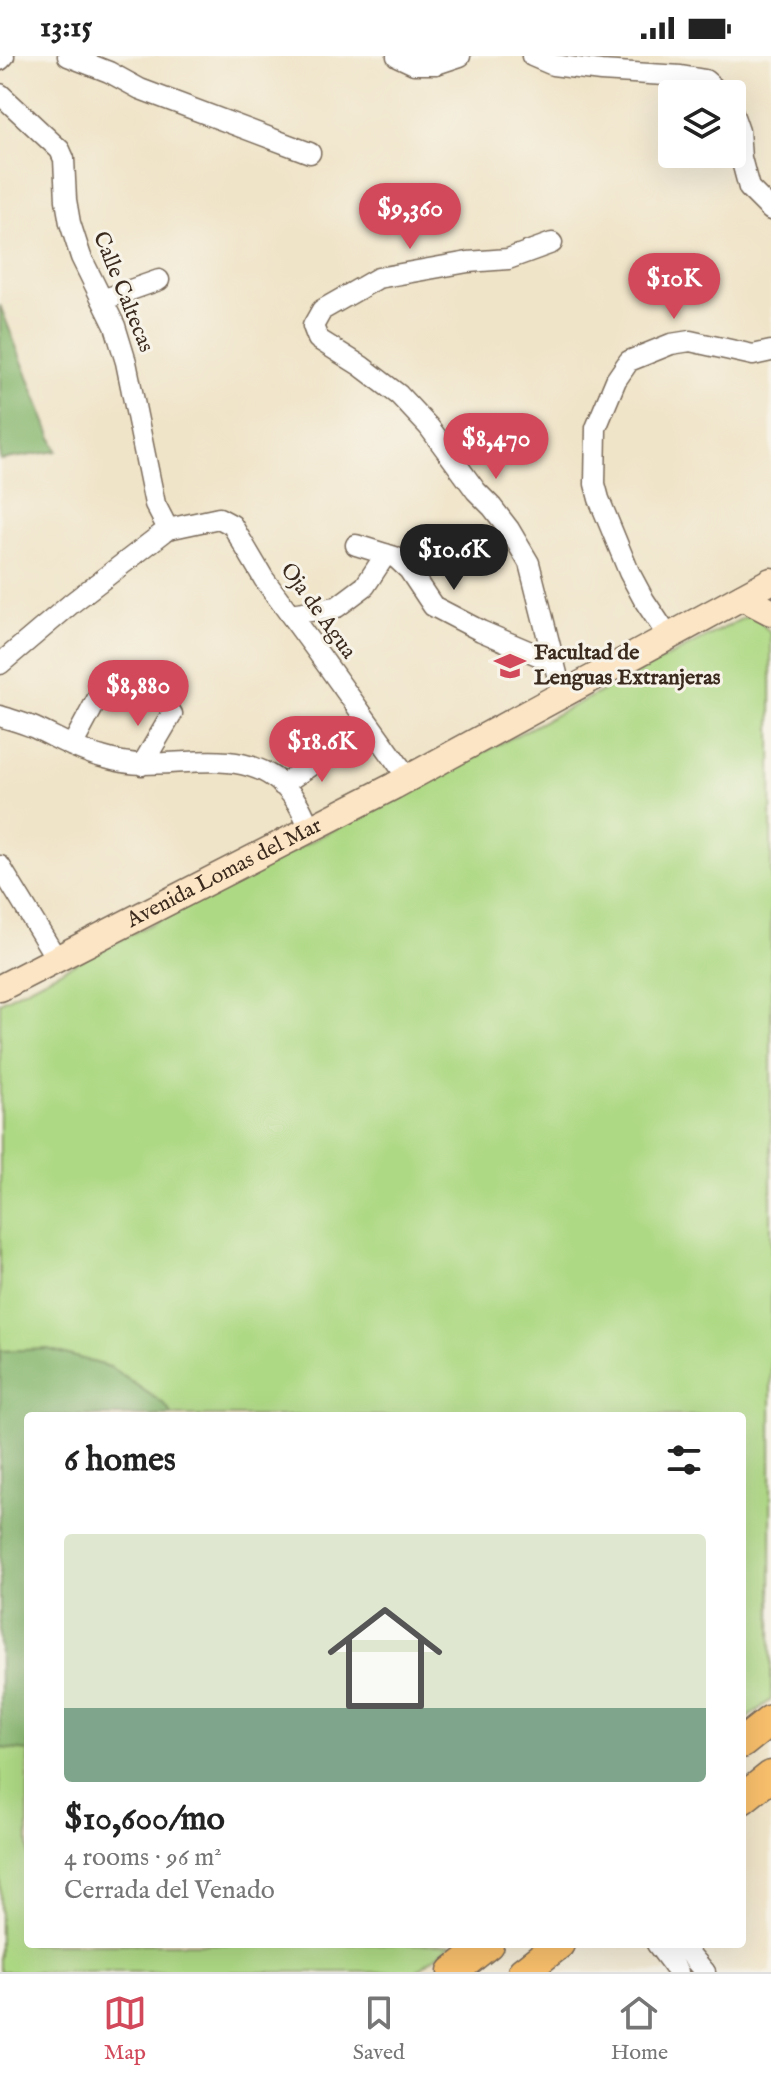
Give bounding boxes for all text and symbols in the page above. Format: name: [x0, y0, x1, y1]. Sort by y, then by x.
text: 13:15: [40, 9, 92, 47]
map controls: [658, 80, 746, 168]
button: layers: [658, 80, 746, 168]
pin: $9,360: [345, 183, 475, 251]
text: $9,360: [377, 192, 443, 225]
street label: Calle Caltecas: [86, 228, 160, 356]
pin: $10K: [627, 253, 721, 321]
text: $10K: [646, 262, 702, 295]
pin: $8,470: [431, 413, 561, 481]
text: $8,470: [461, 422, 531, 455]
pin: $10.6K: [389, 524, 519, 592]
text: $10.6K: [418, 533, 490, 566]
street label: Oja de Agua: [274, 557, 363, 665]
place label: Facultad de Lenguas Extranjeras: [534, 639, 721, 692]
school or university icon: Facultad de Lenguas Extranjeras: [493, 649, 527, 683]
pin: $8,880: [73, 660, 203, 728]
text: $8,880: [106, 669, 170, 702]
pin: $18.6K: [257, 716, 387, 784]
text: $18.6K: [287, 725, 357, 758]
street label: Avenida Lomas del Mar: [121, 811, 327, 935]
icon: filters: [662, 1438, 706, 1482]
text: 6 homes: [64, 1439, 176, 1482]
icon: home: [313, 1586, 457, 1730]
text: $10,600/mo: [64, 1798, 225, 1841]
text: 4 rooms · 96 m²: [64, 1841, 222, 1874]
text: Cerrada del Venado: [64, 1874, 275, 1907]
tab: Map: [103, 1991, 147, 2067]
tab: Saved: [353, 1991, 405, 2067]
tab: Home: [611, 1991, 668, 2067]

